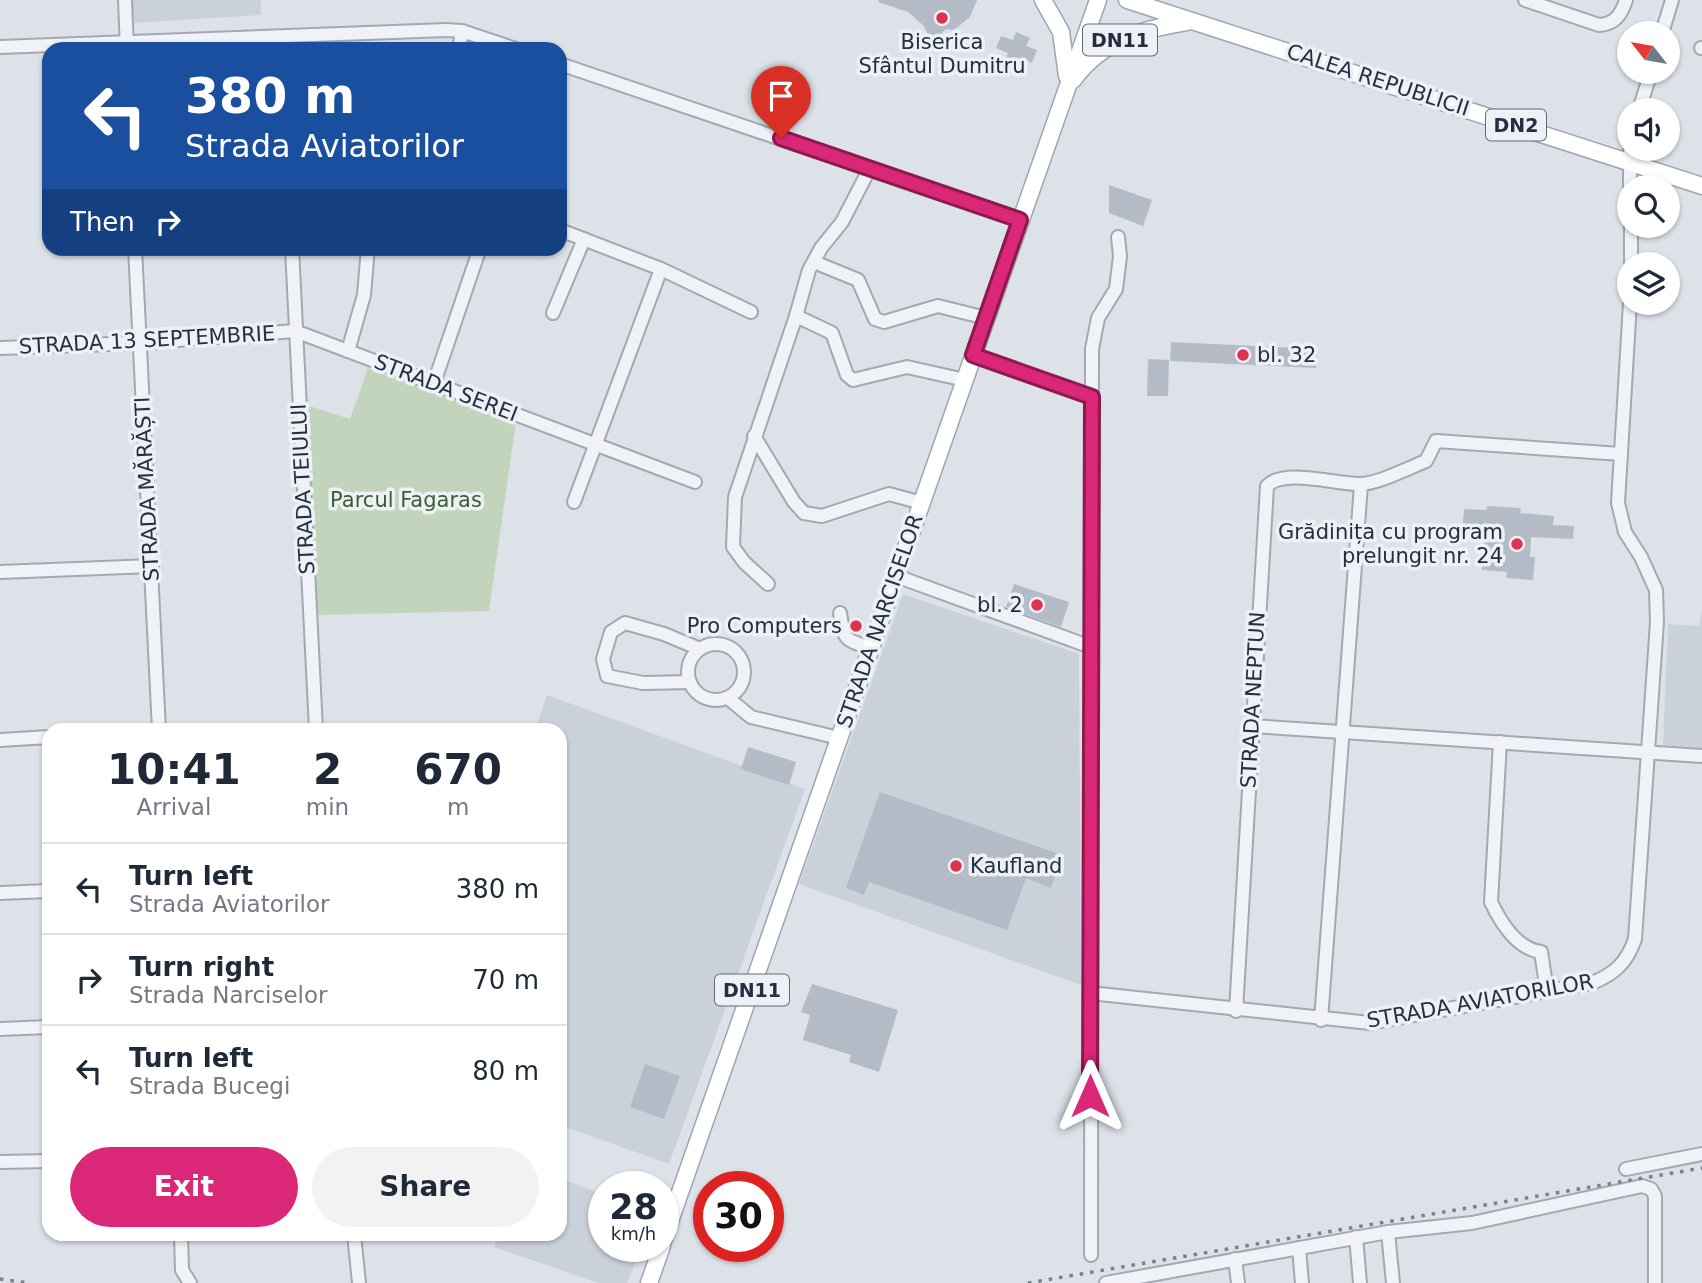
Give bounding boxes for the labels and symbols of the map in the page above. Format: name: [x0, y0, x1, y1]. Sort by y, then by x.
marker: Biserica Sfântul Dumitru: [934, 10, 950, 26]
north arrow: [1617, 21, 1680, 84]
road number: DN11: [1083, 24, 1157, 56]
place label: Biserica Sfântul Dumitru: [859, 30, 1025, 78]
street label: CALEA REPUBLICII: [1284, 39, 1472, 121]
pin: [751, 66, 811, 138]
road number: DN2: [1486, 110, 1546, 140]
street label: STRADA 13 SEPTEMBRIE: [18, 321, 276, 359]
place label: bl. 32: [1257, 343, 1316, 367]
marker: bl. 32: [1235, 347, 1251, 363]
street label: STRADA SEREI: [371, 350, 521, 426]
street label: STRADA MĂRĂȘTI: [128, 396, 164, 582]
street label: STRADA TEIULUI: [287, 403, 319, 575]
park label: Parcul Fagaras: [330, 488, 482, 512]
street label: STRADA NARCISELOR: [832, 511, 928, 731]
place label: Grădinița cu program prelungit nr. 24: [1278, 520, 1503, 568]
marker: Grădinița cu program prelungit nr. 24: [1509, 536, 1525, 552]
place label: bl. 2: [977, 593, 1023, 617]
marker: bl. 2: [1029, 597, 1045, 613]
street label: STRADA NEPTUN: [1236, 611, 1270, 789]
place label: Pro Computers: [687, 614, 842, 638]
marker: Pro Computers: [848, 618, 864, 634]
place label: Kaufland: [970, 854, 1062, 878]
marker: Kaufland: [948, 858, 964, 874]
street label: STRADA AVIATORILOR: [1365, 969, 1595, 1033]
road number: DN11: [715, 974, 789, 1006]
position arrow: [1053, 1059, 1127, 1133]
speed limit sign: 30: [693, 1171, 784, 1262]

